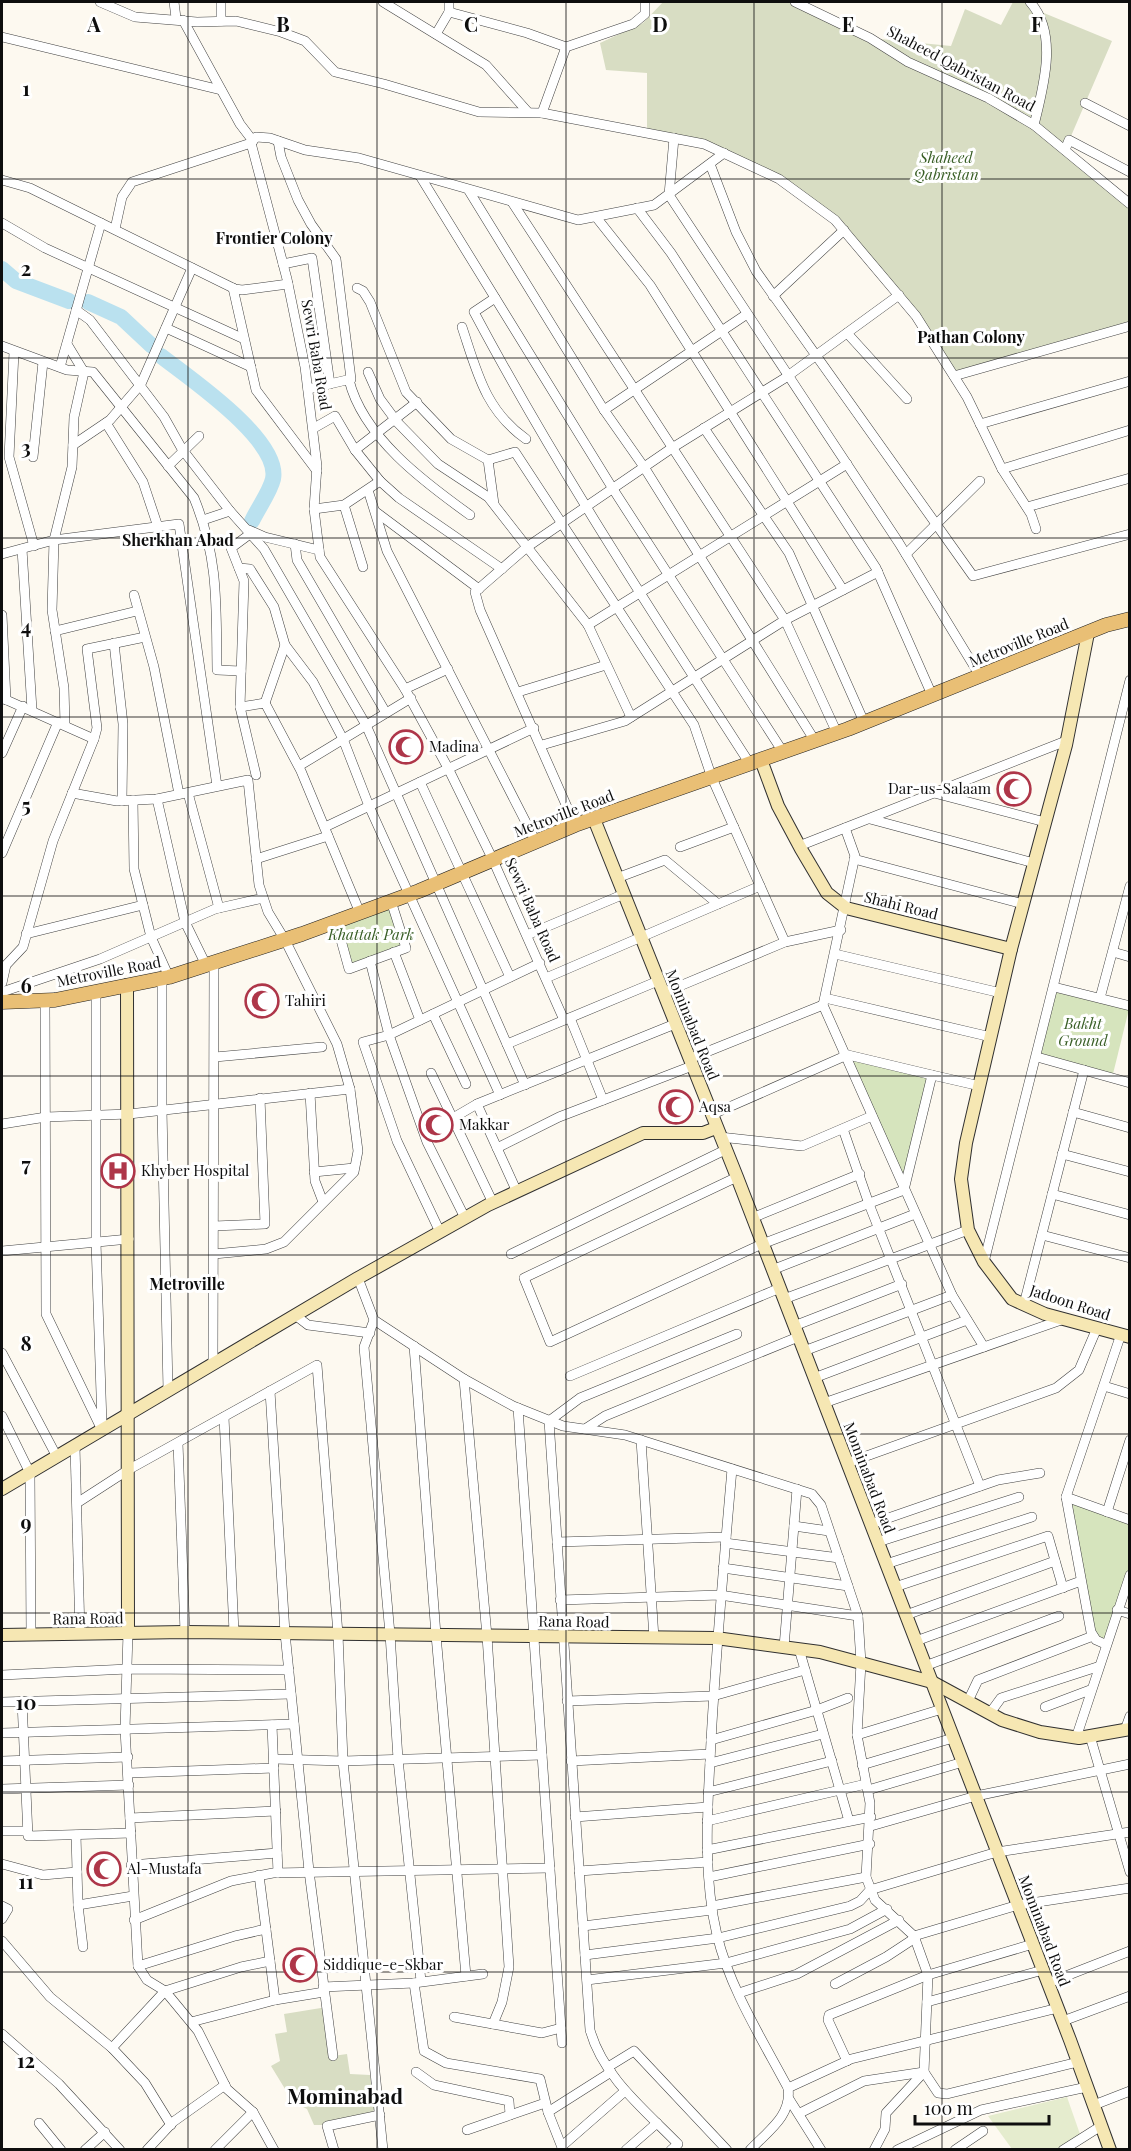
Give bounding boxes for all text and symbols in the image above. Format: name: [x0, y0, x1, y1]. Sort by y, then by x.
text: A: [86, 10, 101, 37]
text: B: [276, 10, 290, 37]
text: C: [464, 10, 478, 37]
text: D: [652, 10, 668, 37]
text: E: [842, 10, 854, 37]
text: F: [1031, 10, 1043, 37]
street label: Shaheed Qabristan Road: [884, 20, 1039, 116]
text: 1: [22, 74, 30, 101]
park label: Shaheed Qabristan: [912, 147, 979, 184]
district label: Frontier Colony: [215, 227, 333, 248]
text: 2: [21, 254, 31, 281]
street label: Sewri Baba Road: [297, 298, 337, 412]
district label: Pathan Colony: [917, 326, 1025, 347]
text: 3: [21, 433, 31, 460]
district label: Sherkhan Abad: [122, 529, 234, 550]
text: 4: [21, 612, 31, 639]
street label: Metroville Road: [966, 613, 1072, 671]
mosque icon: Madina: [388, 729, 424, 765]
place label: Madina: [429, 736, 480, 756]
mosque icon: Dar-us-Salaam: [996, 771, 1032, 807]
place label: Dar-us-Salaam: [888, 778, 992, 798]
street label: Metroville Road: [511, 785, 617, 841]
text: 5: [21, 791, 31, 818]
street label: Sewri Baba Road: [501, 854, 565, 965]
street label: Shahi Road: [862, 886, 941, 924]
park label: Khattak Park: [327, 924, 414, 944]
street label: Metroville Road: [55, 951, 163, 991]
street label: Mominabad Road: [662, 966, 724, 1083]
text: 6: [20, 971, 32, 998]
mosque icon: Tahiri: [244, 983, 280, 1019]
place label: Tahiri: [285, 990, 326, 1010]
park label: Bakht Ground: [1058, 1013, 1109, 1050]
mosque icon: Aqsa: [658, 1089, 694, 1125]
place label: Aqsa: [698, 1096, 732, 1116]
mosque icon: Makkar: [418, 1107, 454, 1143]
place label: Makkar: [459, 1114, 510, 1134]
text: 7: [21, 1150, 31, 1177]
hospital icon: Khyber Hospital: [100, 1153, 136, 1189]
place label: Khyber Hospital: [141, 1160, 249, 1180]
district label: Metroville: [149, 1273, 225, 1294]
street label: Jadoon Road: [1026, 1279, 1114, 1325]
text: 8: [20, 1329, 32, 1356]
street label: Mominabad Road: [840, 1419, 900, 1536]
text: 9: [20, 1508, 32, 1535]
street label: Rana Road: [52, 1607, 124, 1629]
street label: Rana Road: [538, 1610, 610, 1632]
text: 10: [16, 1688, 36, 1715]
mosque icon: Al-Mustafa: [86, 1851, 122, 1887]
place label: Al-Mustafa: [126, 1858, 202, 1878]
text: 11: [18, 1867, 34, 1894]
street label: Mominabad Road: [1015, 1872, 1075, 1989]
mosque icon: Siddique-e-Skbar: [282, 1947, 318, 1983]
place label: Siddique-e-Skbar: [323, 1954, 443, 1974]
text: 12: [17, 2046, 35, 2073]
district label: Mominabad: [287, 2081, 403, 2109]
scale bar: [915, 2088, 1048, 2126]
text: 100 m: [924, 2096, 973, 2120]

